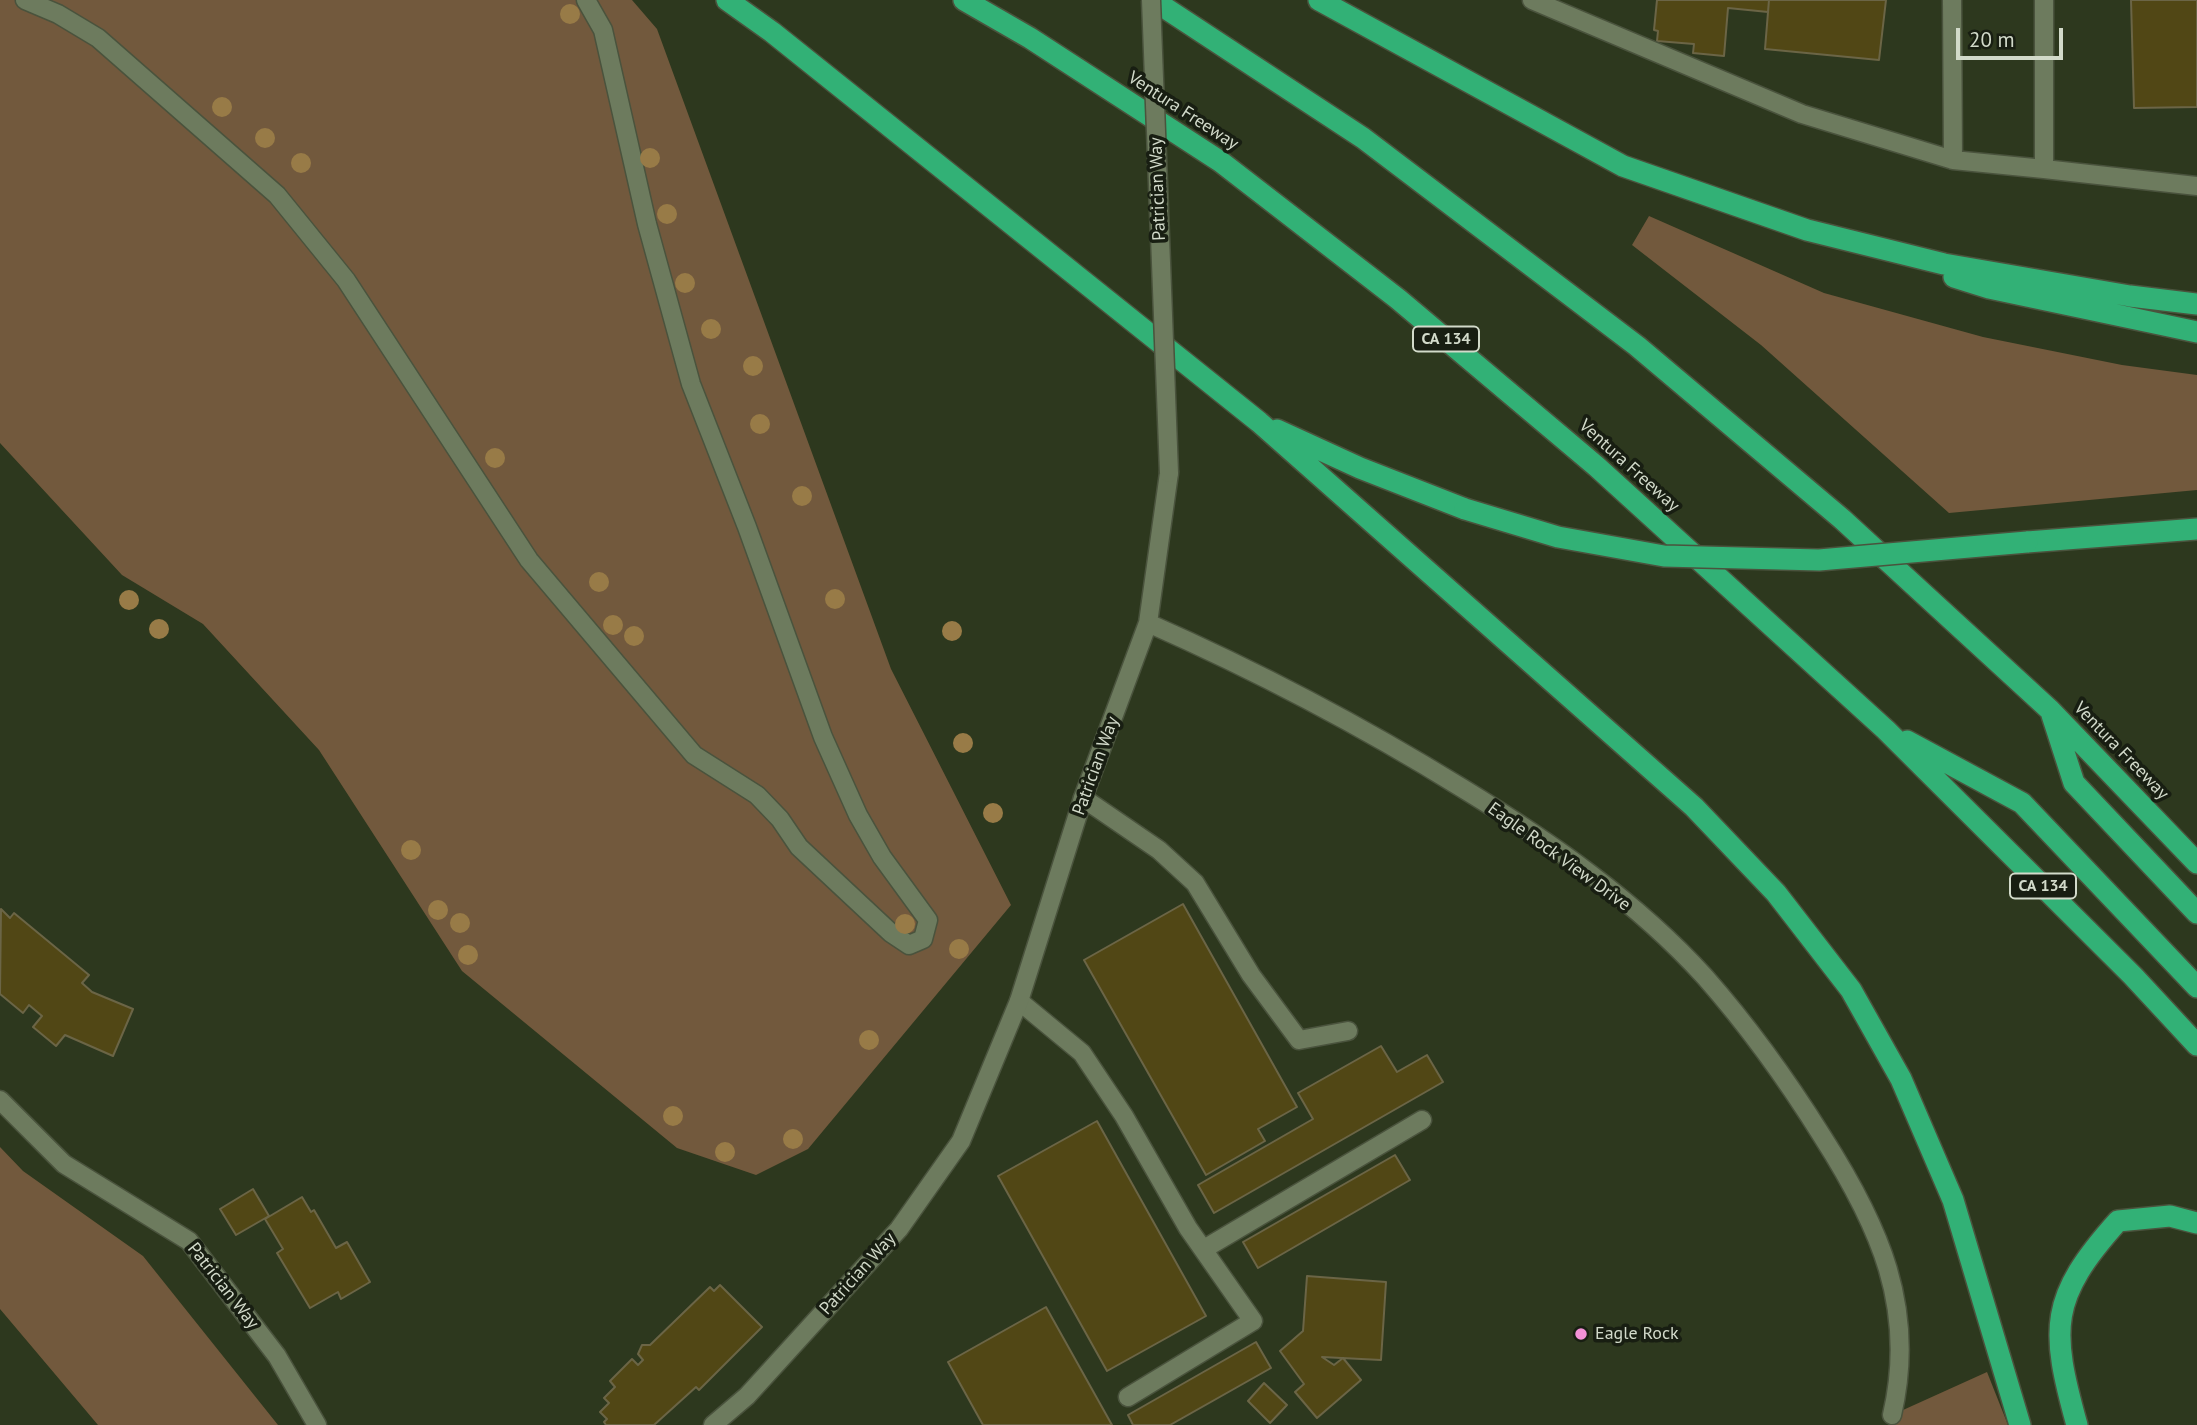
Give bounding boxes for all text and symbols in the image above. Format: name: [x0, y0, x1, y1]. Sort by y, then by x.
scale bar: [1959, 14, 2066, 58]
text: 20 m: [1969, 26, 2015, 53]
street label: Ventura Freeway: [1124, 67, 1242, 155]
street label: Patrician Way: [1145, 137, 1171, 241]
road number: CA 134: [1413, 326, 1479, 352]
street label: Ventura Freeway: [1574, 415, 1684, 517]
street label: Ventura Freeway: [2069, 698, 2173, 804]
street label: Patrician Way: [1068, 714, 1124, 818]
street label: Eagle Rock View Drive: [1484, 798, 1634, 916]
road number: CA 134: [2010, 874, 2076, 898]
street label: Patrician Way: [815, 1228, 901, 1320]
street label: Patrician Way: [183, 1239, 263, 1333]
place label: Eagle Rock: [1595, 1323, 1679, 1345]
marker: Eagle Rock: [1573, 1326, 1589, 1342]

